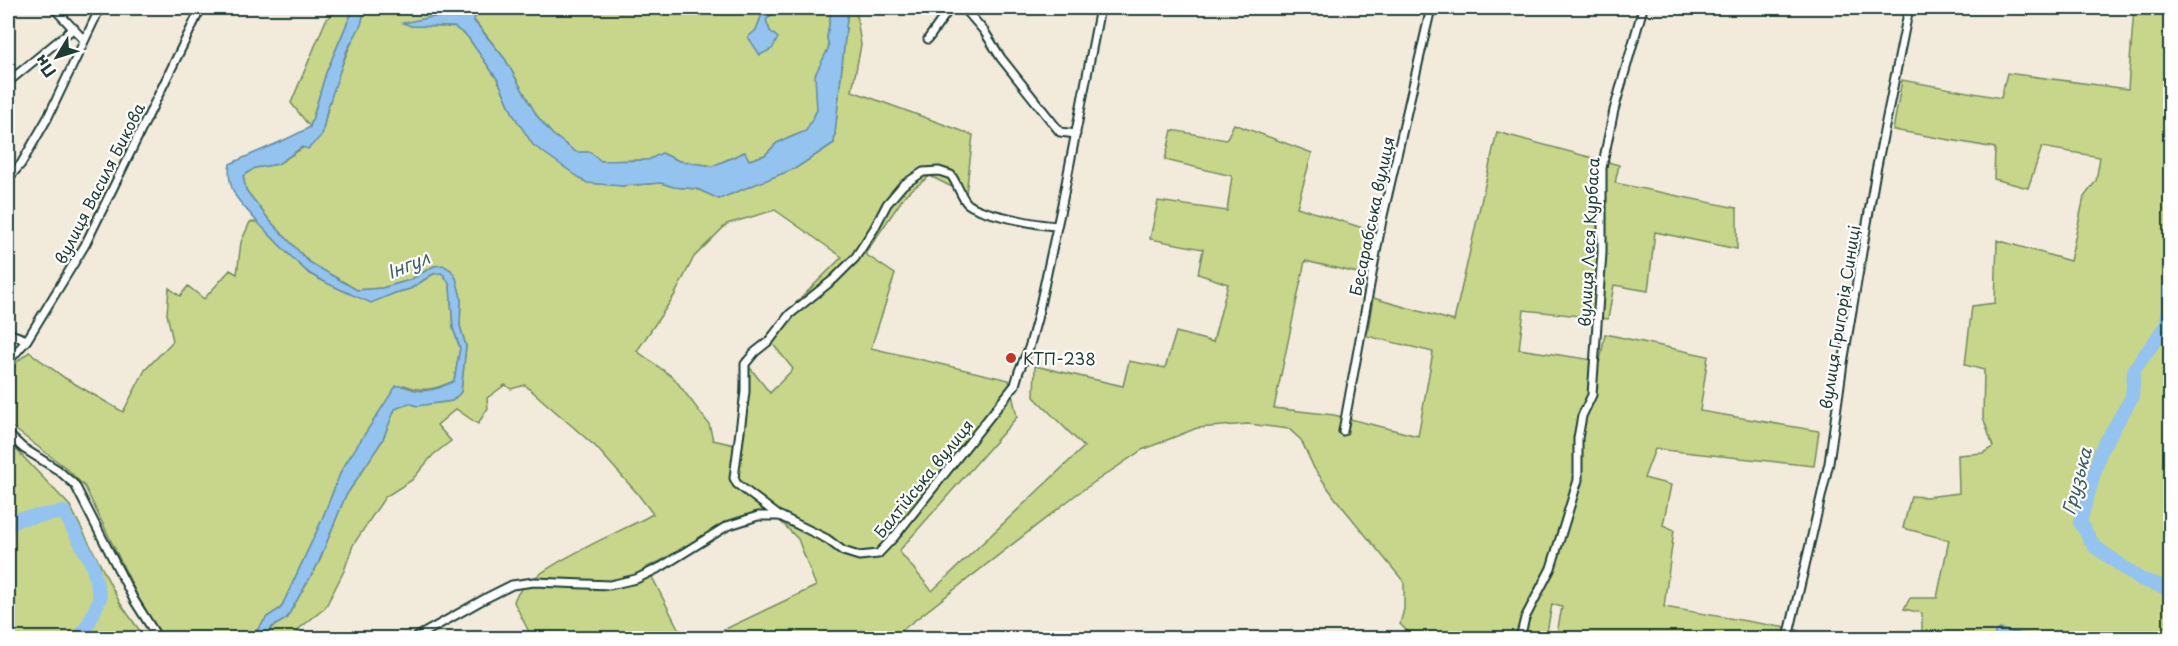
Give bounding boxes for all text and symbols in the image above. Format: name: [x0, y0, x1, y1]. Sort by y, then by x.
north arrow: [27, 27, 87, 87]
text: Пн: [28, 50, 61, 83]
street label: вулиця Василя Бикова: [48, 98, 150, 268]
street label: Бесарабська вулиця: [1342, 134, 1400, 298]
street label: вулиця Леся Курбаса: [1572, 157, 1604, 327]
street label: вулиця Григорія Синиці: [1813, 223, 1865, 411]
water label: Інгул: [383, 243, 433, 285]
place label: КТП-238: [1023, 346, 1096, 370]
marker: КТП-238: [1004, 351, 1018, 365]
street label: Балтійська вулиця: [868, 414, 978, 542]
water label: Грузька: [2054, 444, 2098, 518]

